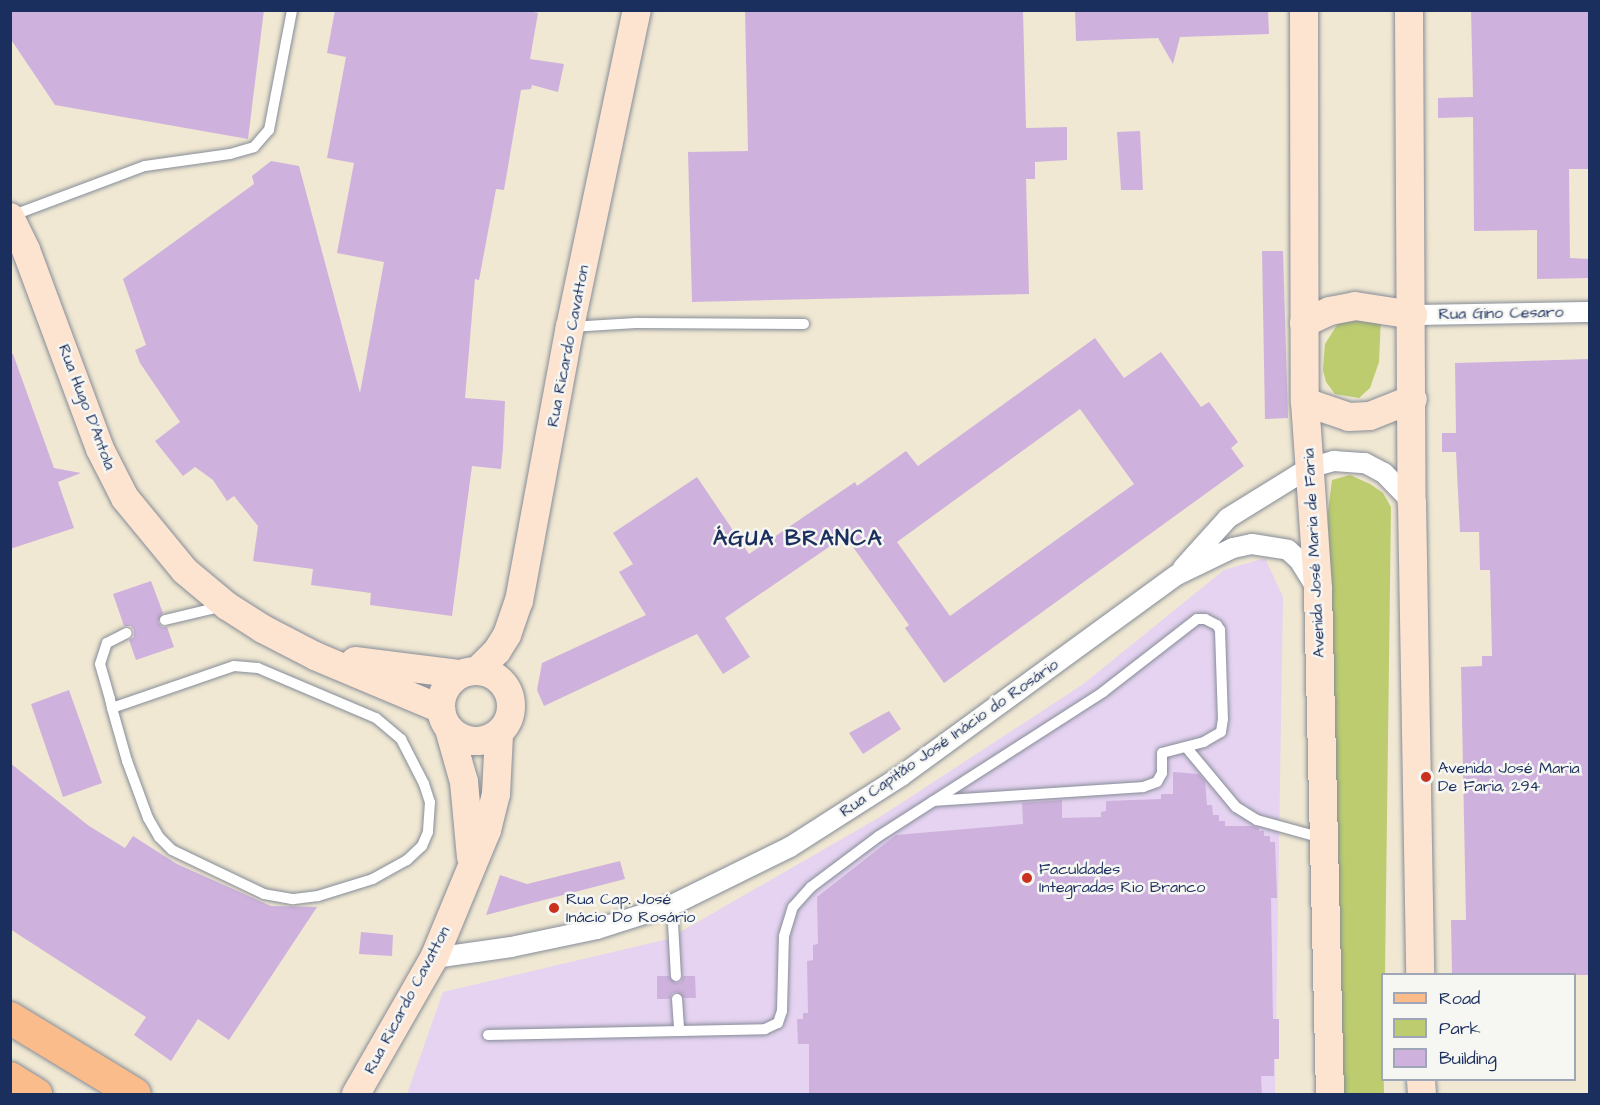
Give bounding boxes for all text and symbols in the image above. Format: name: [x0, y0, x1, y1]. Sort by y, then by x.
street label: Rua Ricardo Cavatton: [543, 263, 593, 429]
street label: Rua Gino Cesaro: [1438, 302, 1564, 324]
street label: Rua Hugo D'Antola: [54, 342, 120, 472]
street label: Avenida José Maria de Faria: [1299, 448, 1329, 658]
district label: ÁGUA BRANCA: [713, 526, 883, 552]
street label: Rua Capitão José Inácio do Rosário: [836, 655, 1062, 821]
place label: Avenida José Maria De Faria, 294: [1438, 758, 1580, 796]
marker: Avenida José Maria De Faria, 294: [1419, 770, 1433, 784]
place label: Faculdades Integradas Rio Branco: [1039, 859, 1205, 897]
marker: Faculdades Integradas Rio Branco: [1020, 871, 1034, 885]
place label: Rua Cap. José Inácio Do Rosário: [566, 889, 695, 927]
marker: Rua Cap. José Inácio Do Rosário: [547, 901, 561, 915]
street label: Rua Ricardo Cavatton: [360, 923, 454, 1077]
legend: [1381, 973, 1576, 1081]
text: Road: [1439, 986, 1480, 1011]
text: Park: [1439, 1016, 1481, 1041]
text: Building: [1439, 1046, 1497, 1071]

